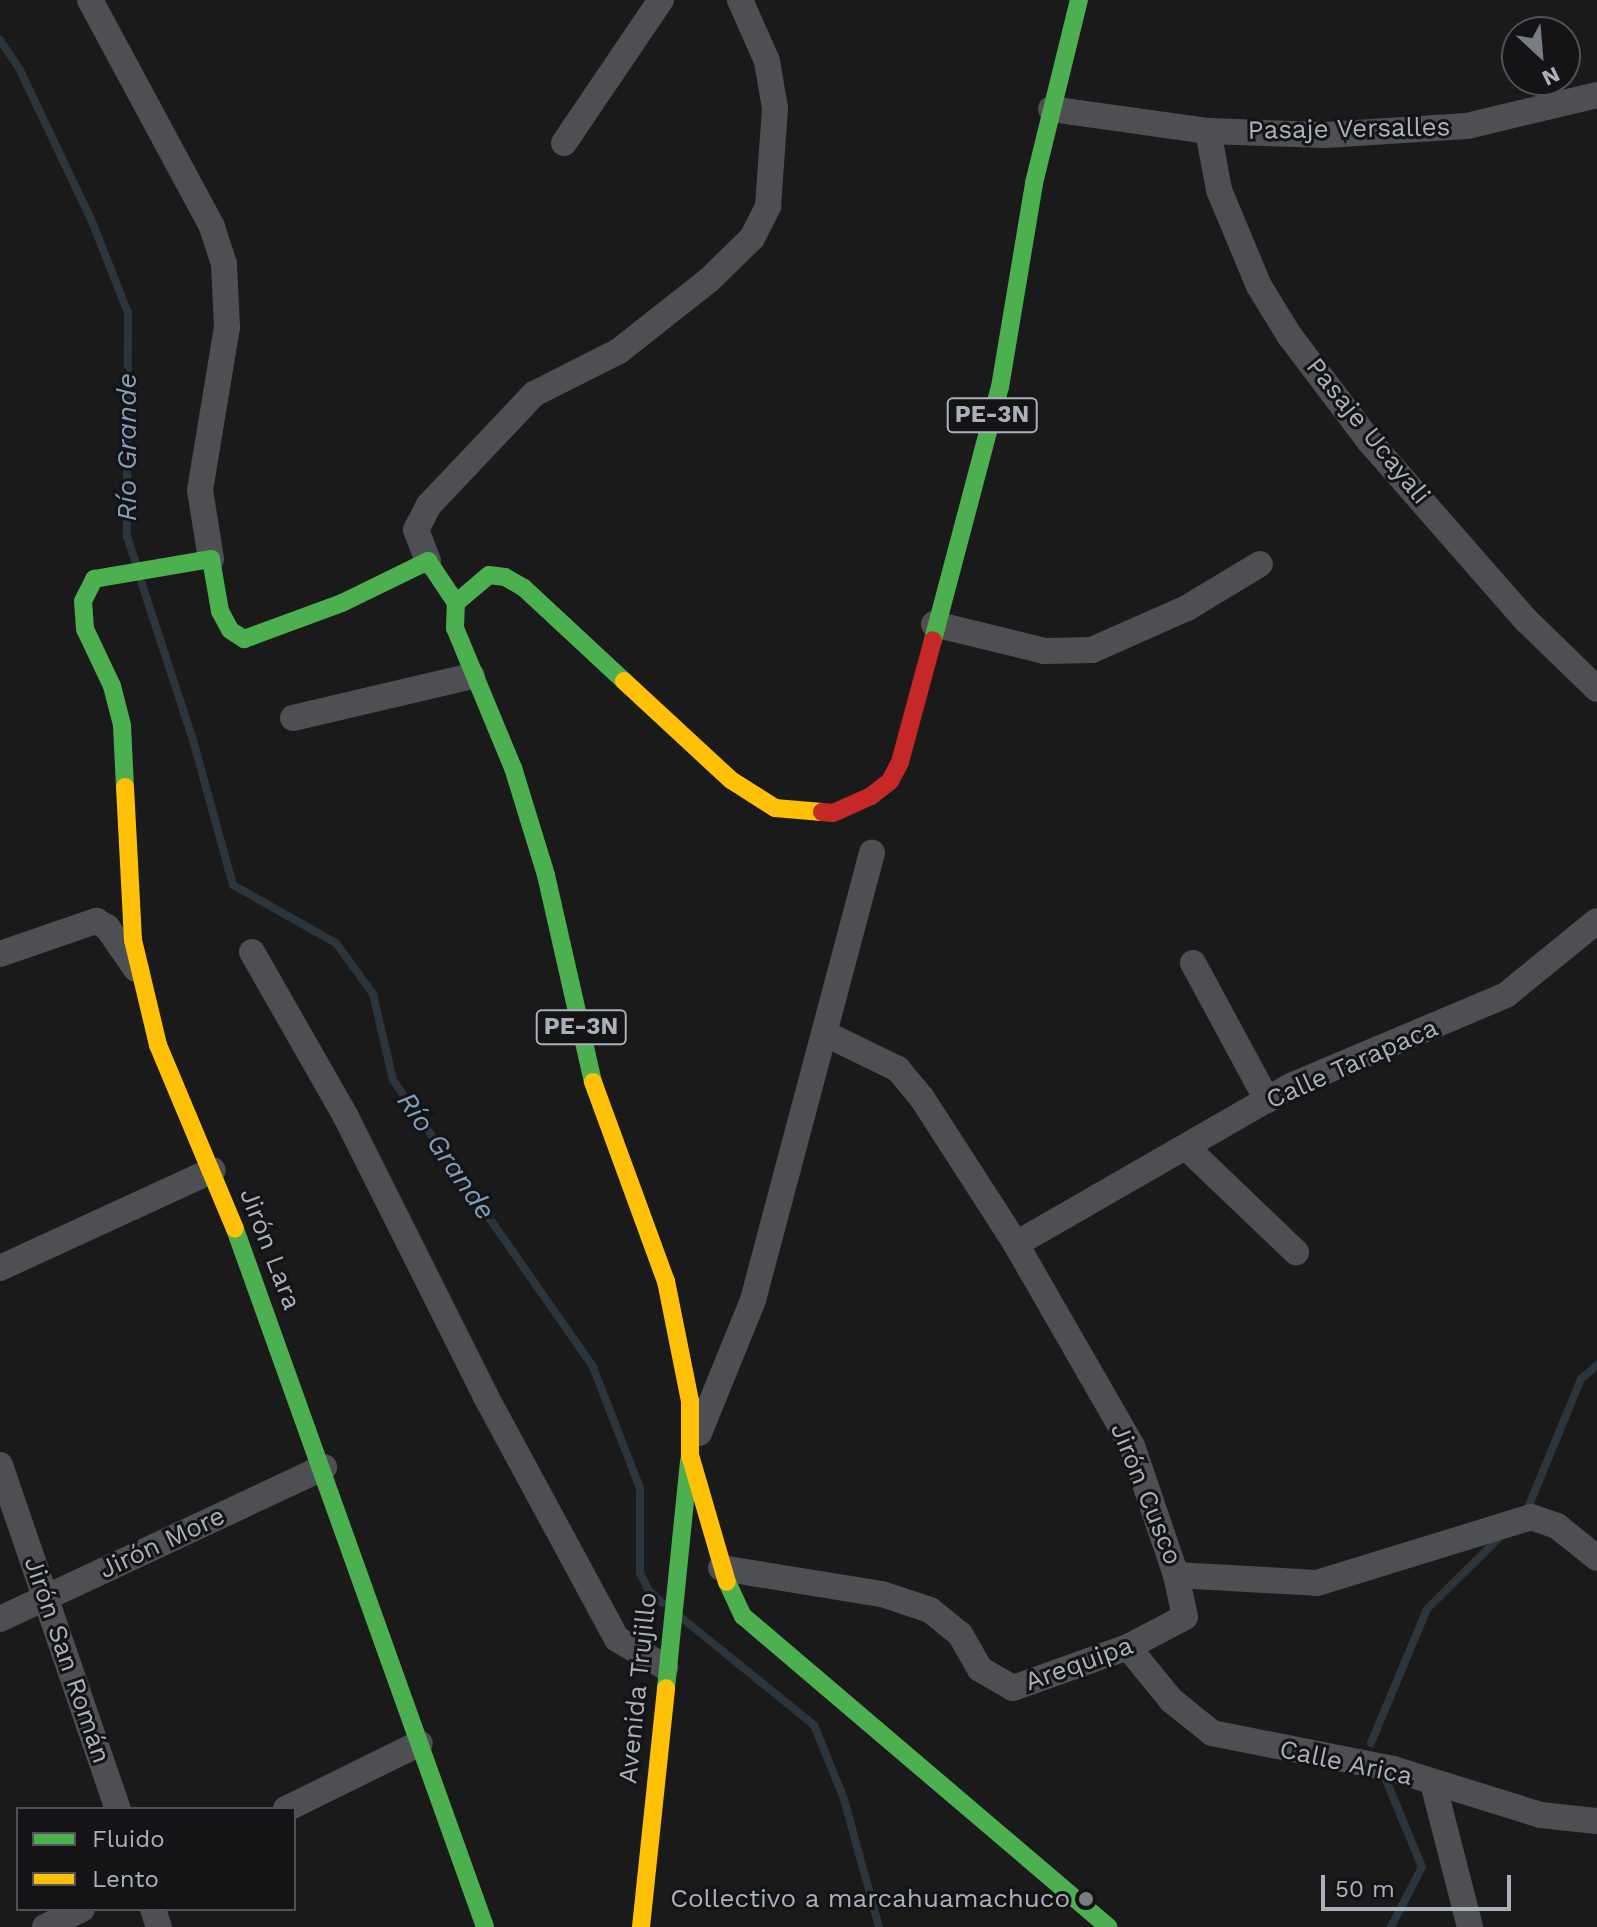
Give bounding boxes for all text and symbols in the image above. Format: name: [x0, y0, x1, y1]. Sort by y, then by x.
north arrow: [1501, 16, 1581, 96]
text: N: [1538, 61, 1564, 91]
street label: Pasaje Versalles: [1247, 112, 1451, 146]
street label: Pasaje Ucayali: [1300, 352, 1436, 510]
water label: Río Grande: [110, 373, 144, 521]
road number: PE-3N: [946, 395, 1038, 435]
road number: PE-3N: [535, 1007, 627, 1047]
street label: Calle Tarapaca: [1261, 1012, 1443, 1116]
water label: Río Grande: [390, 1086, 502, 1226]
street label: Jirón Lara: [233, 1184, 307, 1314]
street label: Jirón Cusco: [1103, 1419, 1189, 1569]
street label: Jirón More: [94, 1500, 230, 1586]
street label: Jirón San Román: [17, 1553, 117, 1767]
street label: Avenida Trujillo: [612, 1590, 664, 1786]
street label: Arequipa: [1021, 1630, 1137, 1698]
street label: Calle Arica: [1276, 1734, 1416, 1792]
legend: [16, 1807, 296, 1911]
text: Fluido: [92, 1825, 165, 1853]
scale bar: [1325, 1859, 1515, 1909]
text: Lento: [92, 1865, 159, 1893]
text: 50 m: [1335, 1875, 1395, 1903]
place label: Collectivo a marcahuamachuco: [670, 1883, 1070, 1915]
marker: Collectivo a marcahuamachuco: [1077, 1890, 1095, 1908]

